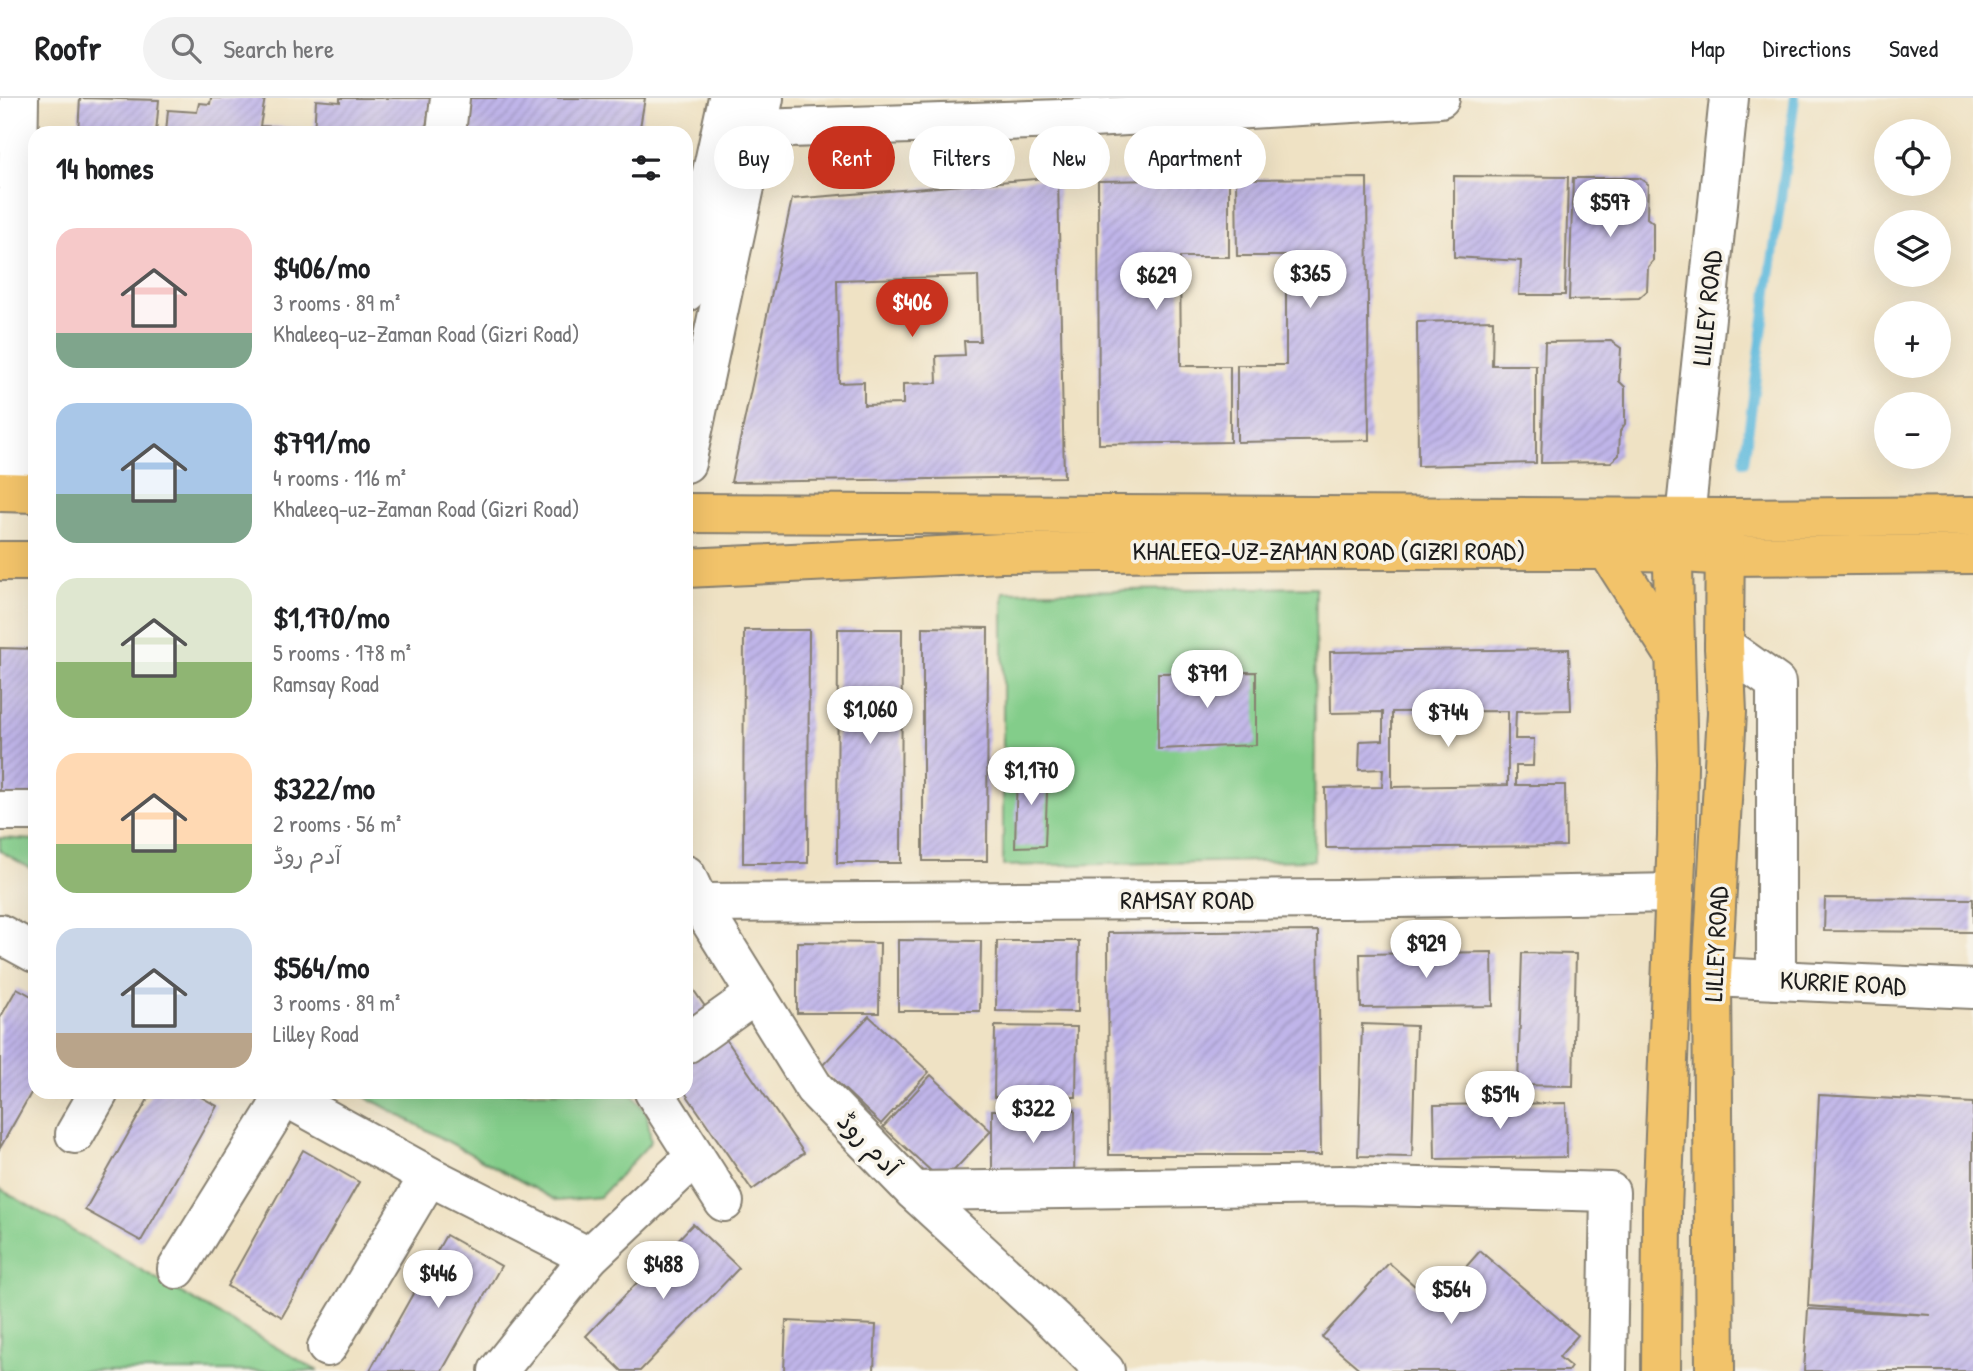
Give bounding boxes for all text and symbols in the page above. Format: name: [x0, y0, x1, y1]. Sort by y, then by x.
search box: [143, 17, 633, 80]
text: Roofr: [35, 26, 101, 70]
icon: search: [167, 29, 205, 67]
text: Search here: [223, 31, 334, 66]
text: Map: [1691, 32, 1725, 64]
text: Directions: [1763, 32, 1851, 64]
text: Saved: [1889, 32, 1938, 64]
map controls: [1874, 119, 1951, 469]
button: locate: [1874, 119, 1951, 196]
chip: Buy: [714, 126, 794, 189]
chip: Rent: [808, 126, 895, 189]
chip: Filters: [909, 126, 1015, 189]
chip: New: [1029, 126, 1110, 189]
chip: Apartment: [1124, 126, 1266, 189]
text: 14 homes: [56, 148, 154, 188]
icon: filters: [627, 149, 665, 187]
pin: $597: [1569, 180, 1651, 239]
text: $597: [1589, 186, 1631, 217]
button: layers: [1874, 210, 1951, 287]
text: $406/mo: [273, 247, 370, 287]
street label: LILLEY ROAD: [1683, 248, 1730, 367]
pin: $365: [1269, 250, 1351, 310]
pin: $629: [1115, 252, 1197, 312]
icon: home: [112, 256, 196, 340]
text: $365: [1290, 257, 1330, 288]
text: $629: [1136, 259, 1176, 290]
pin: $406: [871, 280, 953, 339]
text: $406: [892, 286, 932, 317]
text: 3 rooms · 89 m²: [273, 287, 400, 318]
button: +: [1874, 301, 1951, 378]
text: Khaleeq-uz-Zaman Road (Gizri Road): [273, 318, 580, 349]
button: −: [1874, 392, 1951, 469]
text: $791/mo: [273, 422, 370, 462]
icon: home: [112, 431, 196, 515]
text: 4 rooms · 116 m²: [273, 462, 406, 493]
text: Khaleeq-uz-Zaman Road (Gizri Road): [273, 493, 580, 524]
street label: KHALEEQ-UZ-ZAMAN ROAD (GIZRI ROAD): [1133, 533, 1525, 568]
text: $1,170/mo: [273, 597, 390, 637]
icon: home: [112, 606, 196, 690]
text: 5 rooms · 178 m²: [273, 637, 411, 668]
pin: $791: [1166, 650, 1248, 710]
text: $791: [1187, 657, 1227, 688]
text: Ramsay Road: [273, 668, 379, 699]
pin: $1,060: [813, 686, 927, 746]
pin: $744: [1407, 690, 1489, 749]
text: $1,060: [843, 693, 897, 724]
text: $744: [1428, 696, 1468, 727]
pin: $1,170: [974, 748, 1088, 807]
text: $1,170: [1004, 754, 1058, 785]
text: $322/mo: [273, 768, 375, 808]
icon: home: [112, 781, 196, 865]
text: 2 rooms · 56 m²: [273, 808, 401, 839]
text: آدم روڈ: [273, 840, 341, 871]
street label: RAMSAY ROAD: [1120, 882, 1254, 917]
street label: LILLEY ROAD: [1695, 885, 1736, 1003]
pin: $929: [1385, 920, 1467, 980]
text: $929: [1406, 927, 1446, 958]
text: $564/mo: [273, 947, 369, 987]
icon: home: [112, 956, 196, 1040]
street label: KURRIE ROAD: [1779, 962, 1908, 1003]
text: 3 rooms · 89 m²: [273, 987, 400, 1018]
text: Lilley Road: [273, 1018, 359, 1049]
pin: $514: [1459, 1072, 1541, 1131]
text: $514: [1481, 1078, 1519, 1109]
pin: $322: [992, 1086, 1074, 1145]
text: $322: [1011, 1092, 1055, 1123]
street label: آدم روڈ: [828, 1104, 910, 1187]
pin: $488: [622, 1242, 704, 1301]
text: $488: [643, 1248, 683, 1279]
pin: $446: [397, 1250, 479, 1310]
text: $446: [419, 1257, 457, 1288]
pin: $564: [1410, 1266, 1492, 1326]
text: $564: [1431, 1273, 1471, 1304]

